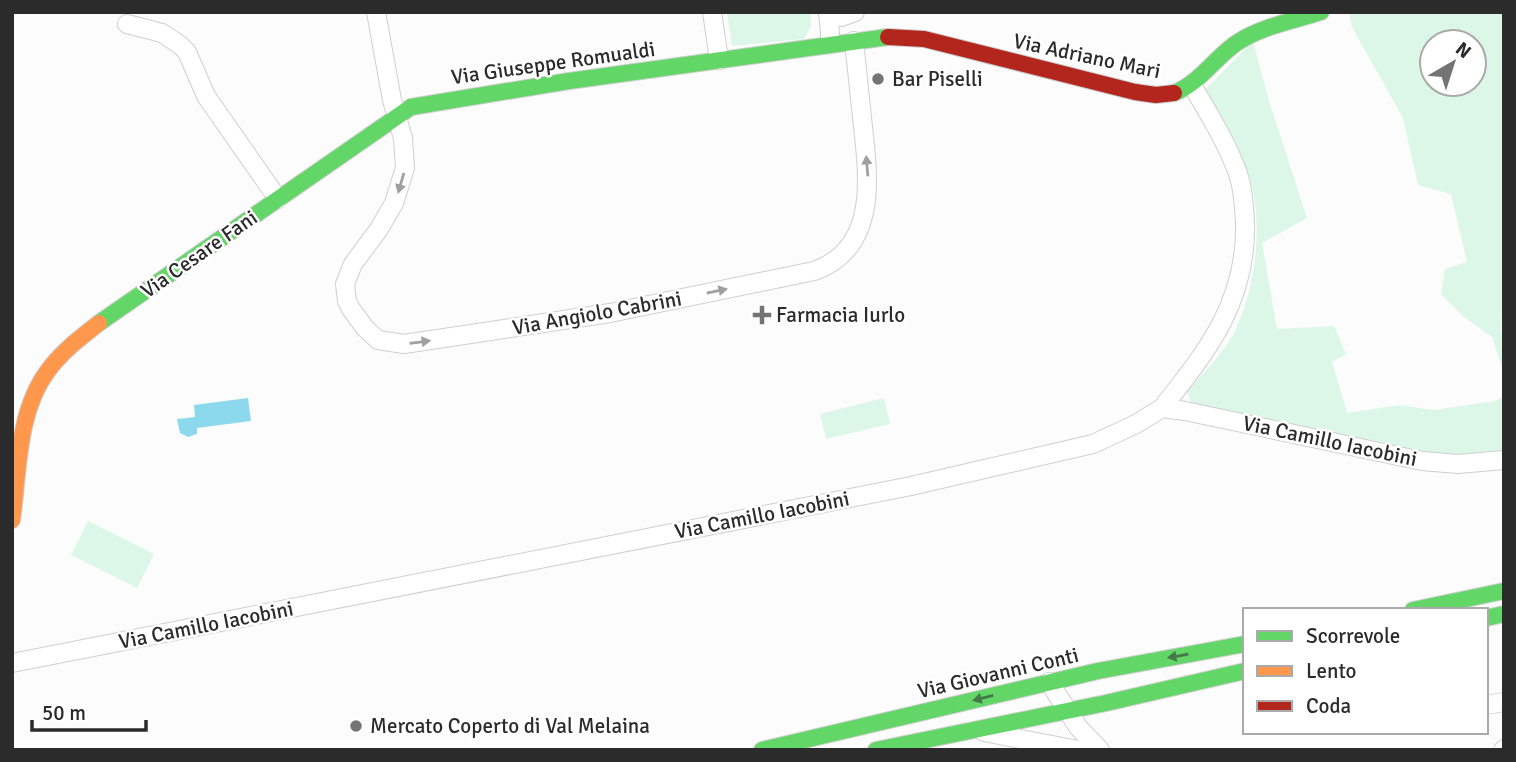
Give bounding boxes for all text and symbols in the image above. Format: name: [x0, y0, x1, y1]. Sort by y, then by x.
street label: Via Adriano Mari: [1011, 28, 1163, 84]
north arrow: [1418, 28, 1488, 98]
street label: Via Giuseppe Romualdi: [449, 36, 657, 90]
text: N: [1450, 37, 1476, 64]
place label: Bar Piselli: [892, 66, 983, 92]
marker: Bar Piselli: [870, 71, 886, 87]
one-way arrow: [861, 154, 872, 176]
one-way arrow: [396, 172, 406, 193]
street label: Via Cesare Fani: [136, 204, 262, 304]
street label: Via Angiolo Cabrini: [510, 285, 684, 341]
one-way arrow: [706, 286, 728, 297]
place label: Farmacia Iurlo: [776, 302, 905, 328]
marker: Farmacia Iurlo: [754, 307, 770, 323]
one-way arrow: [410, 337, 432, 348]
street label: Via Camillo Iacobini: [1241, 410, 1419, 472]
street label: Via Camillo Iacobini: [672, 485, 852, 545]
street label: Via Camillo Iacobini: [116, 595, 296, 655]
legend: [1243, 608, 1488, 734]
text: Scorrevole: [1306, 623, 1400, 649]
street label: Via Giovanni Conti: [915, 642, 1081, 704]
one-way arrow: [1167, 651, 1189, 662]
text: Lento: [1306, 658, 1356, 684]
scale bar: [32, 688, 145, 732]
one-way arrow: [972, 693, 994, 704]
text: Coda: [1306, 693, 1351, 719]
text: 50 m: [42, 700, 86, 726]
place label: Mercato Coperto di Val Melaina: [370, 713, 650, 739]
marker: Mercato Coperto di Val Melaina: [348, 718, 364, 734]

